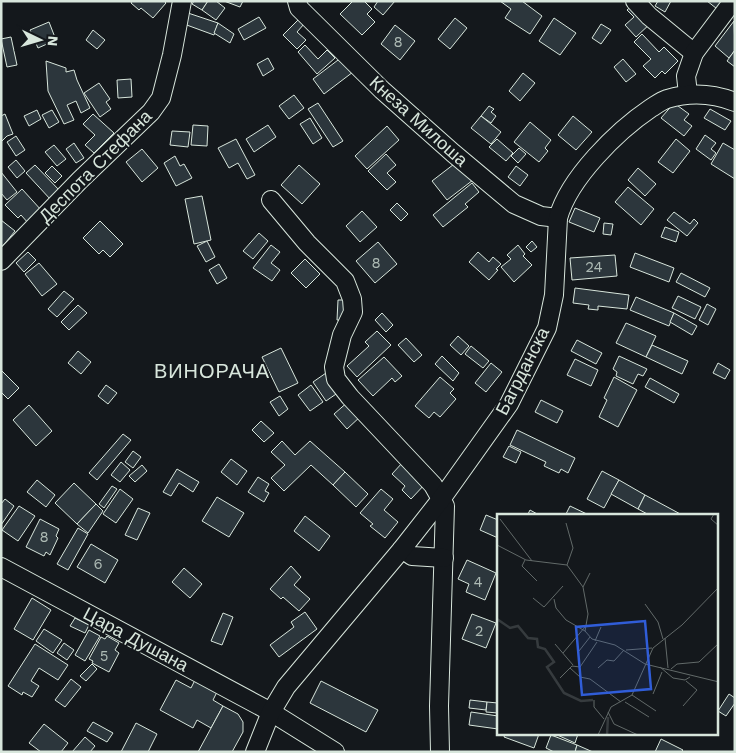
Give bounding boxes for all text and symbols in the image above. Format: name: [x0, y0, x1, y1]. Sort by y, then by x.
north arrow: [15, 15, 65, 65]
house number: 8: [393, 33, 403, 51]
text: N: [45, 35, 61, 47]
street label: Кнеза Милоша: [366, 71, 473, 171]
street label: Деспота Стефана: [34, 105, 156, 227]
house number: 8: [371, 254, 381, 272]
house number: 24: [585, 258, 603, 276]
street label: Багрданска: [491, 323, 554, 418]
district label: ВИНОРАЧА: [154, 359, 270, 383]
inset map: [497, 514, 718, 736]
house number: 8: [39, 528, 49, 546]
house number: 6: [93, 555, 103, 573]
house number: 4: [473, 573, 483, 591]
street label: Цара Душана: [80, 603, 193, 676]
house number: 2: [475, 622, 483, 640]
house number: 5: [100, 647, 108, 665]

